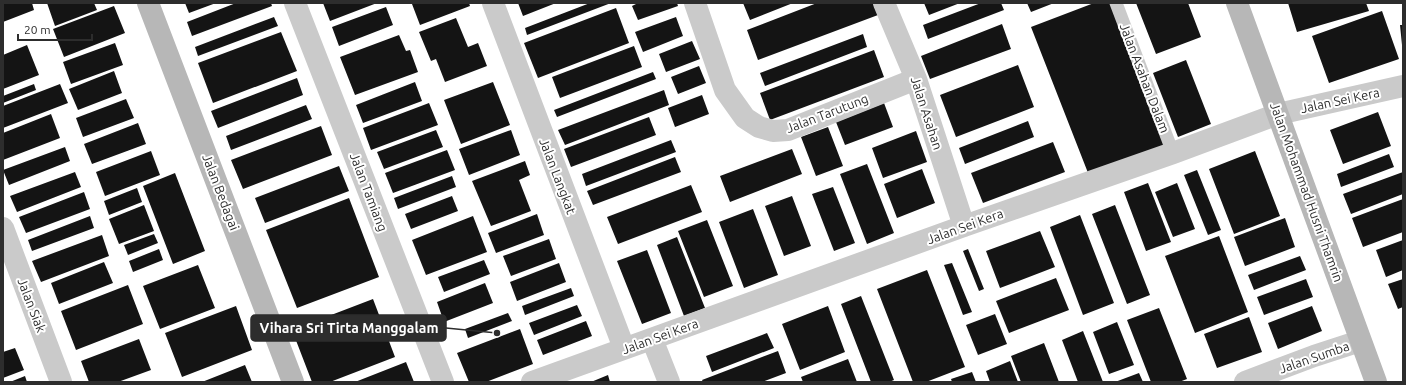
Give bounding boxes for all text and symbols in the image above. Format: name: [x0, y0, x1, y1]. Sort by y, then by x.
scale bar: [18, 16, 92, 42]
street label: Jalan Asahan Dalam: [1118, 21, 1172, 135]
text: 20 m: [24, 23, 51, 36]
street label: Jalan Asahan: [909, 75, 945, 151]
street label: Jalan Sei Kera: [1299, 85, 1381, 115]
street label: Jalan Tarutung: [784, 91, 870, 135]
street label: Jalan Mohammad Husni Thamrin: [1268, 100, 1346, 284]
street label: Jalan Langkat: [537, 136, 579, 216]
street label: Jalan Tamiang: [348, 151, 390, 233]
street label: Jalan Bedagai: [200, 152, 242, 232]
street label: Jalan Sei Kera: [925, 206, 1005, 246]
street label: Jalan Siak: [15, 276, 49, 334]
callout: Vihara Sri Tirta Manggalam: [251, 315, 446, 341]
street label: Jalan Sei Kera: [620, 316, 700, 356]
text: Vihara Sri Tirta Manggalam: [259, 320, 439, 336]
street label: Jalan Sumba: [1277, 338, 1351, 376]

